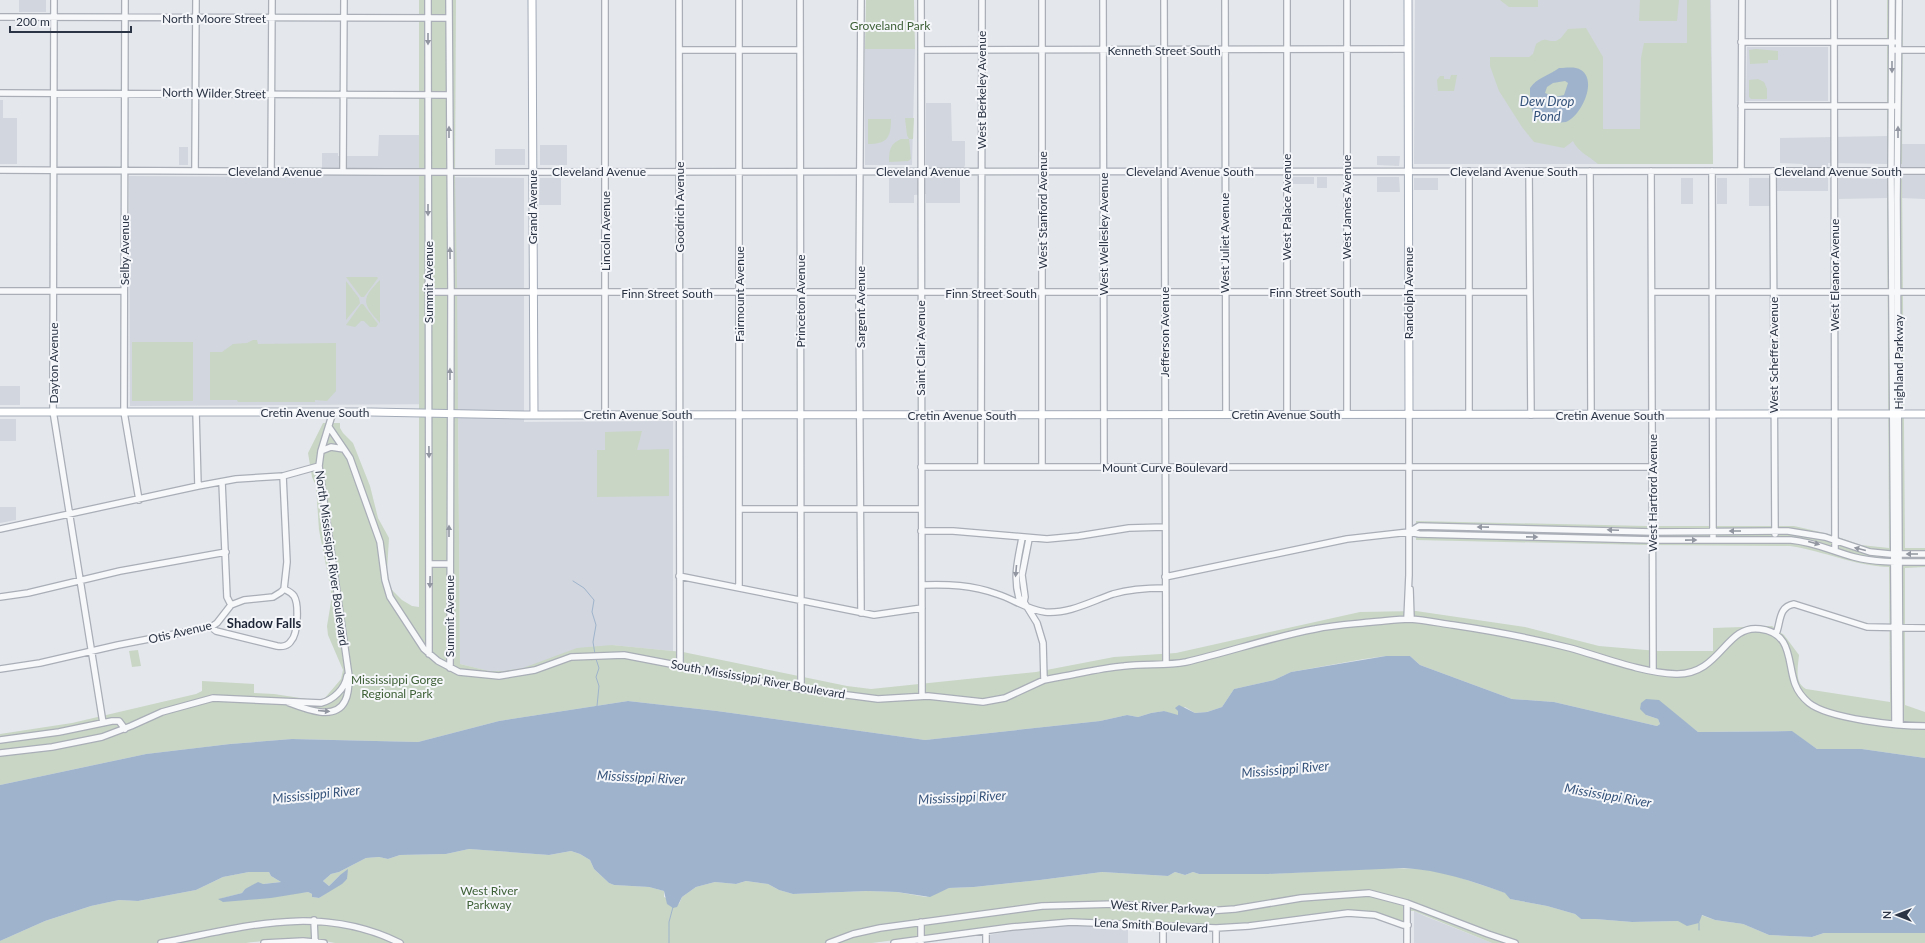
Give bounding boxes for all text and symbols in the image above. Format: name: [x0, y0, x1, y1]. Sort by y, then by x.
scale bar: [10, 8, 131, 34]
street label: North Moore Street: [162, 11, 267, 26]
text: 200 m: [16, 14, 50, 29]
park label: Groveland Park: [850, 18, 931, 33]
street label: West Berkeley Avenue: [974, 31, 989, 149]
one-way arrow: [425, 33, 431, 46]
street label: Kenneth Street South: [1107, 43, 1221, 58]
one-way arrow: [1889, 61, 1895, 74]
street label: North Wilder Street: [162, 85, 267, 101]
water label: Dew Drop Pond: [1520, 93, 1574, 124]
one-way arrow: [446, 125, 452, 138]
one-way arrow: [1895, 125, 1901, 138]
street label: West Stanford Avenue: [1035, 151, 1050, 269]
street label: West Palace Avenue: [1279, 154, 1294, 260]
street label: West James Avenue: [1339, 155, 1354, 259]
street label: Goodrich Avenue: [672, 161, 687, 253]
street label: Cleveland Avenue: [228, 164, 322, 179]
street label: Cleveland Avenue: [552, 164, 646, 179]
street label: Cleveland Avenue: [876, 164, 970, 179]
street label: Cleveland Avenue South: [1126, 164, 1254, 179]
street label: Cleveland Avenue South: [1450, 164, 1578, 179]
street label: Cleveland Avenue South: [1774, 164, 1902, 179]
street label: Grand Avenue: [525, 170, 540, 244]
street label: West Wellesley Avenue: [1096, 172, 1111, 296]
street label: Lincoln Avenue: [598, 191, 613, 271]
street label: West Juliet Avenue: [1217, 193, 1232, 293]
one-way arrow: [425, 204, 431, 217]
street label: Selby Avenue: [117, 215, 132, 285]
street label: West Eleanor Avenue: [1827, 219, 1842, 331]
street label: Summit Avenue: [421, 241, 436, 323]
one-way arrow: [447, 246, 453, 259]
street label: Fairmount Avenue: [732, 246, 747, 342]
street label: Randolph Avenue: [1401, 247, 1416, 339]
street label: Princeton Avenue: [793, 254, 808, 348]
street label: Sargent Avenue: [853, 266, 868, 348]
street label: Finn Street South: [1269, 285, 1361, 300]
street label: Finn Street South: [621, 286, 713, 301]
street label: Finn Street South: [945, 286, 1037, 301]
street label: Jefferson Avenue: [1157, 287, 1172, 377]
street label: West Scheffer Avenue: [1766, 297, 1781, 413]
street label: Saint Clair Avenue: [913, 300, 928, 396]
street label: Highland Parkway: [1891, 314, 1906, 409]
street label: Dayton Avenue: [46, 322, 61, 404]
one-way arrow: [447, 367, 453, 380]
street label: Cretin Avenue South: [261, 405, 369, 420]
street label: Cretin Avenue South: [584, 407, 692, 422]
street label: Cretin Avenue South: [1232, 407, 1340, 422]
street label: Cretin Avenue South: [908, 408, 1016, 423]
street label: Cretin Avenue South: [1556, 408, 1664, 423]
street label: West Hartford Avenue: [1645, 434, 1660, 552]
one-way arrow: [426, 446, 432, 459]
street label: Mount Curve Boulevard: [1102, 460, 1228, 475]
street label: North Mississippi River Boulevard: [312, 469, 352, 647]
one-way arrow: [446, 524, 452, 537]
one-way arrow: [1476, 524, 1489, 530]
one-way arrow: [1607, 527, 1619, 534]
one-way arrow: [1728, 528, 1741, 534]
one-way arrow: [1526, 533, 1538, 540]
one-way arrow: [1685, 536, 1697, 543]
one-way arrow: [1808, 540, 1820, 546]
one-way arrow: [1854, 546, 1866, 552]
one-way arrow: [1905, 551, 1918, 557]
one-way arrow: [1013, 565, 1019, 578]
street label: Summit Avenue: [442, 575, 457, 657]
one-way arrow: [427, 576, 433, 589]
district label: Shadow Falls: [227, 615, 301, 631]
street label: Otis Avenue: [147, 617, 213, 647]
street label: South Mississippi River Boulevard: [670, 656, 846, 702]
park label: Mississippi Gorge Regional Park: [351, 672, 443, 701]
one-way arrow: [318, 708, 331, 715]
water label: Mississippi River: [1241, 757, 1330, 781]
water label: Mississippi River: [597, 767, 686, 787]
water label: Mississippi River: [1563, 779, 1653, 811]
water label: Mississippi River: [271, 781, 361, 807]
water label: Mississippi River: [918, 787, 1007, 807]
park label: West River Parkway: [460, 883, 518, 912]
north arrow: [1877, 895, 1917, 935]
street label: West River Parkway: [1110, 897, 1217, 917]
text: N: [1880, 911, 1893, 919]
street label: Lena Smith Boulevard: [1094, 915, 1208, 935]

